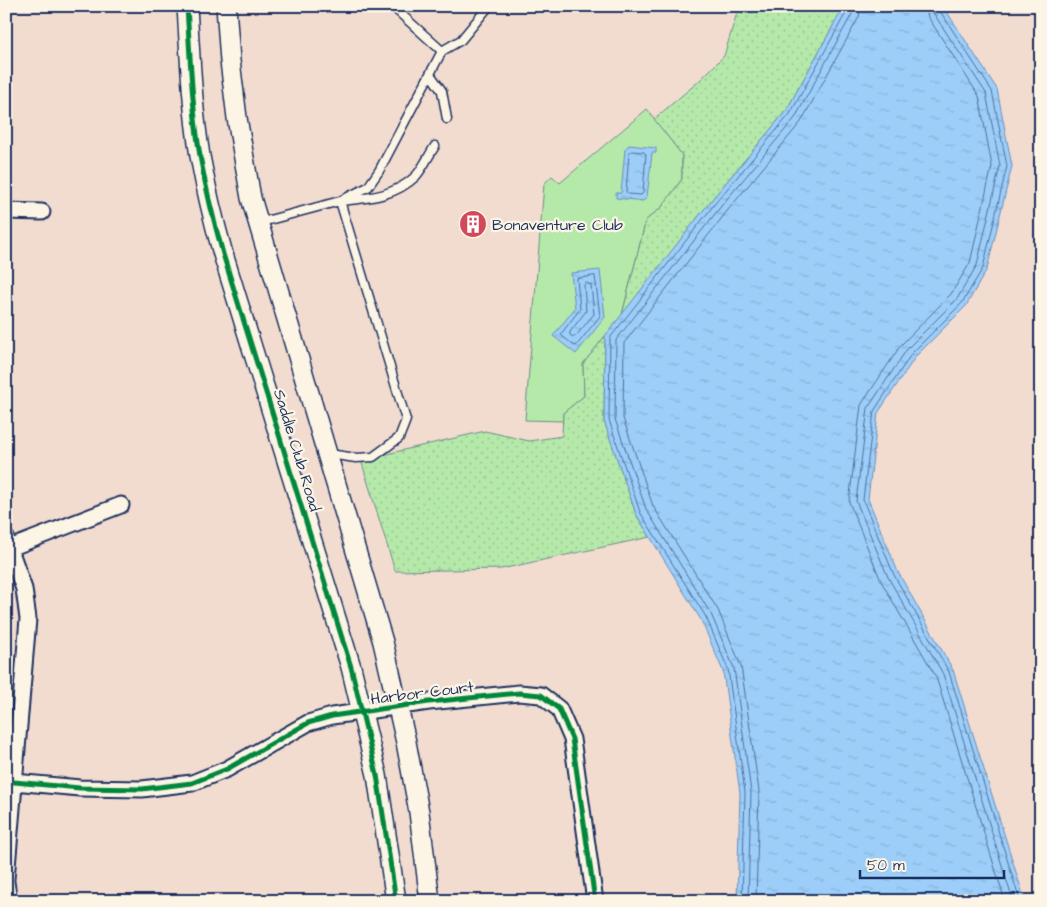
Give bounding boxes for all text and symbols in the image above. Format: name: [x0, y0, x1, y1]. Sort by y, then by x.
building icon: Bonaventure Club: [458, 209, 488, 239]
place label: Bonaventure Club: [492, 214, 623, 236]
street label: Saddle Club Road: [268, 387, 326, 514]
street label: Harbor Court: [369, 676, 475, 710]
scale bar: [860, 847, 1003, 879]
text: 50 m: [867, 855, 905, 876]

